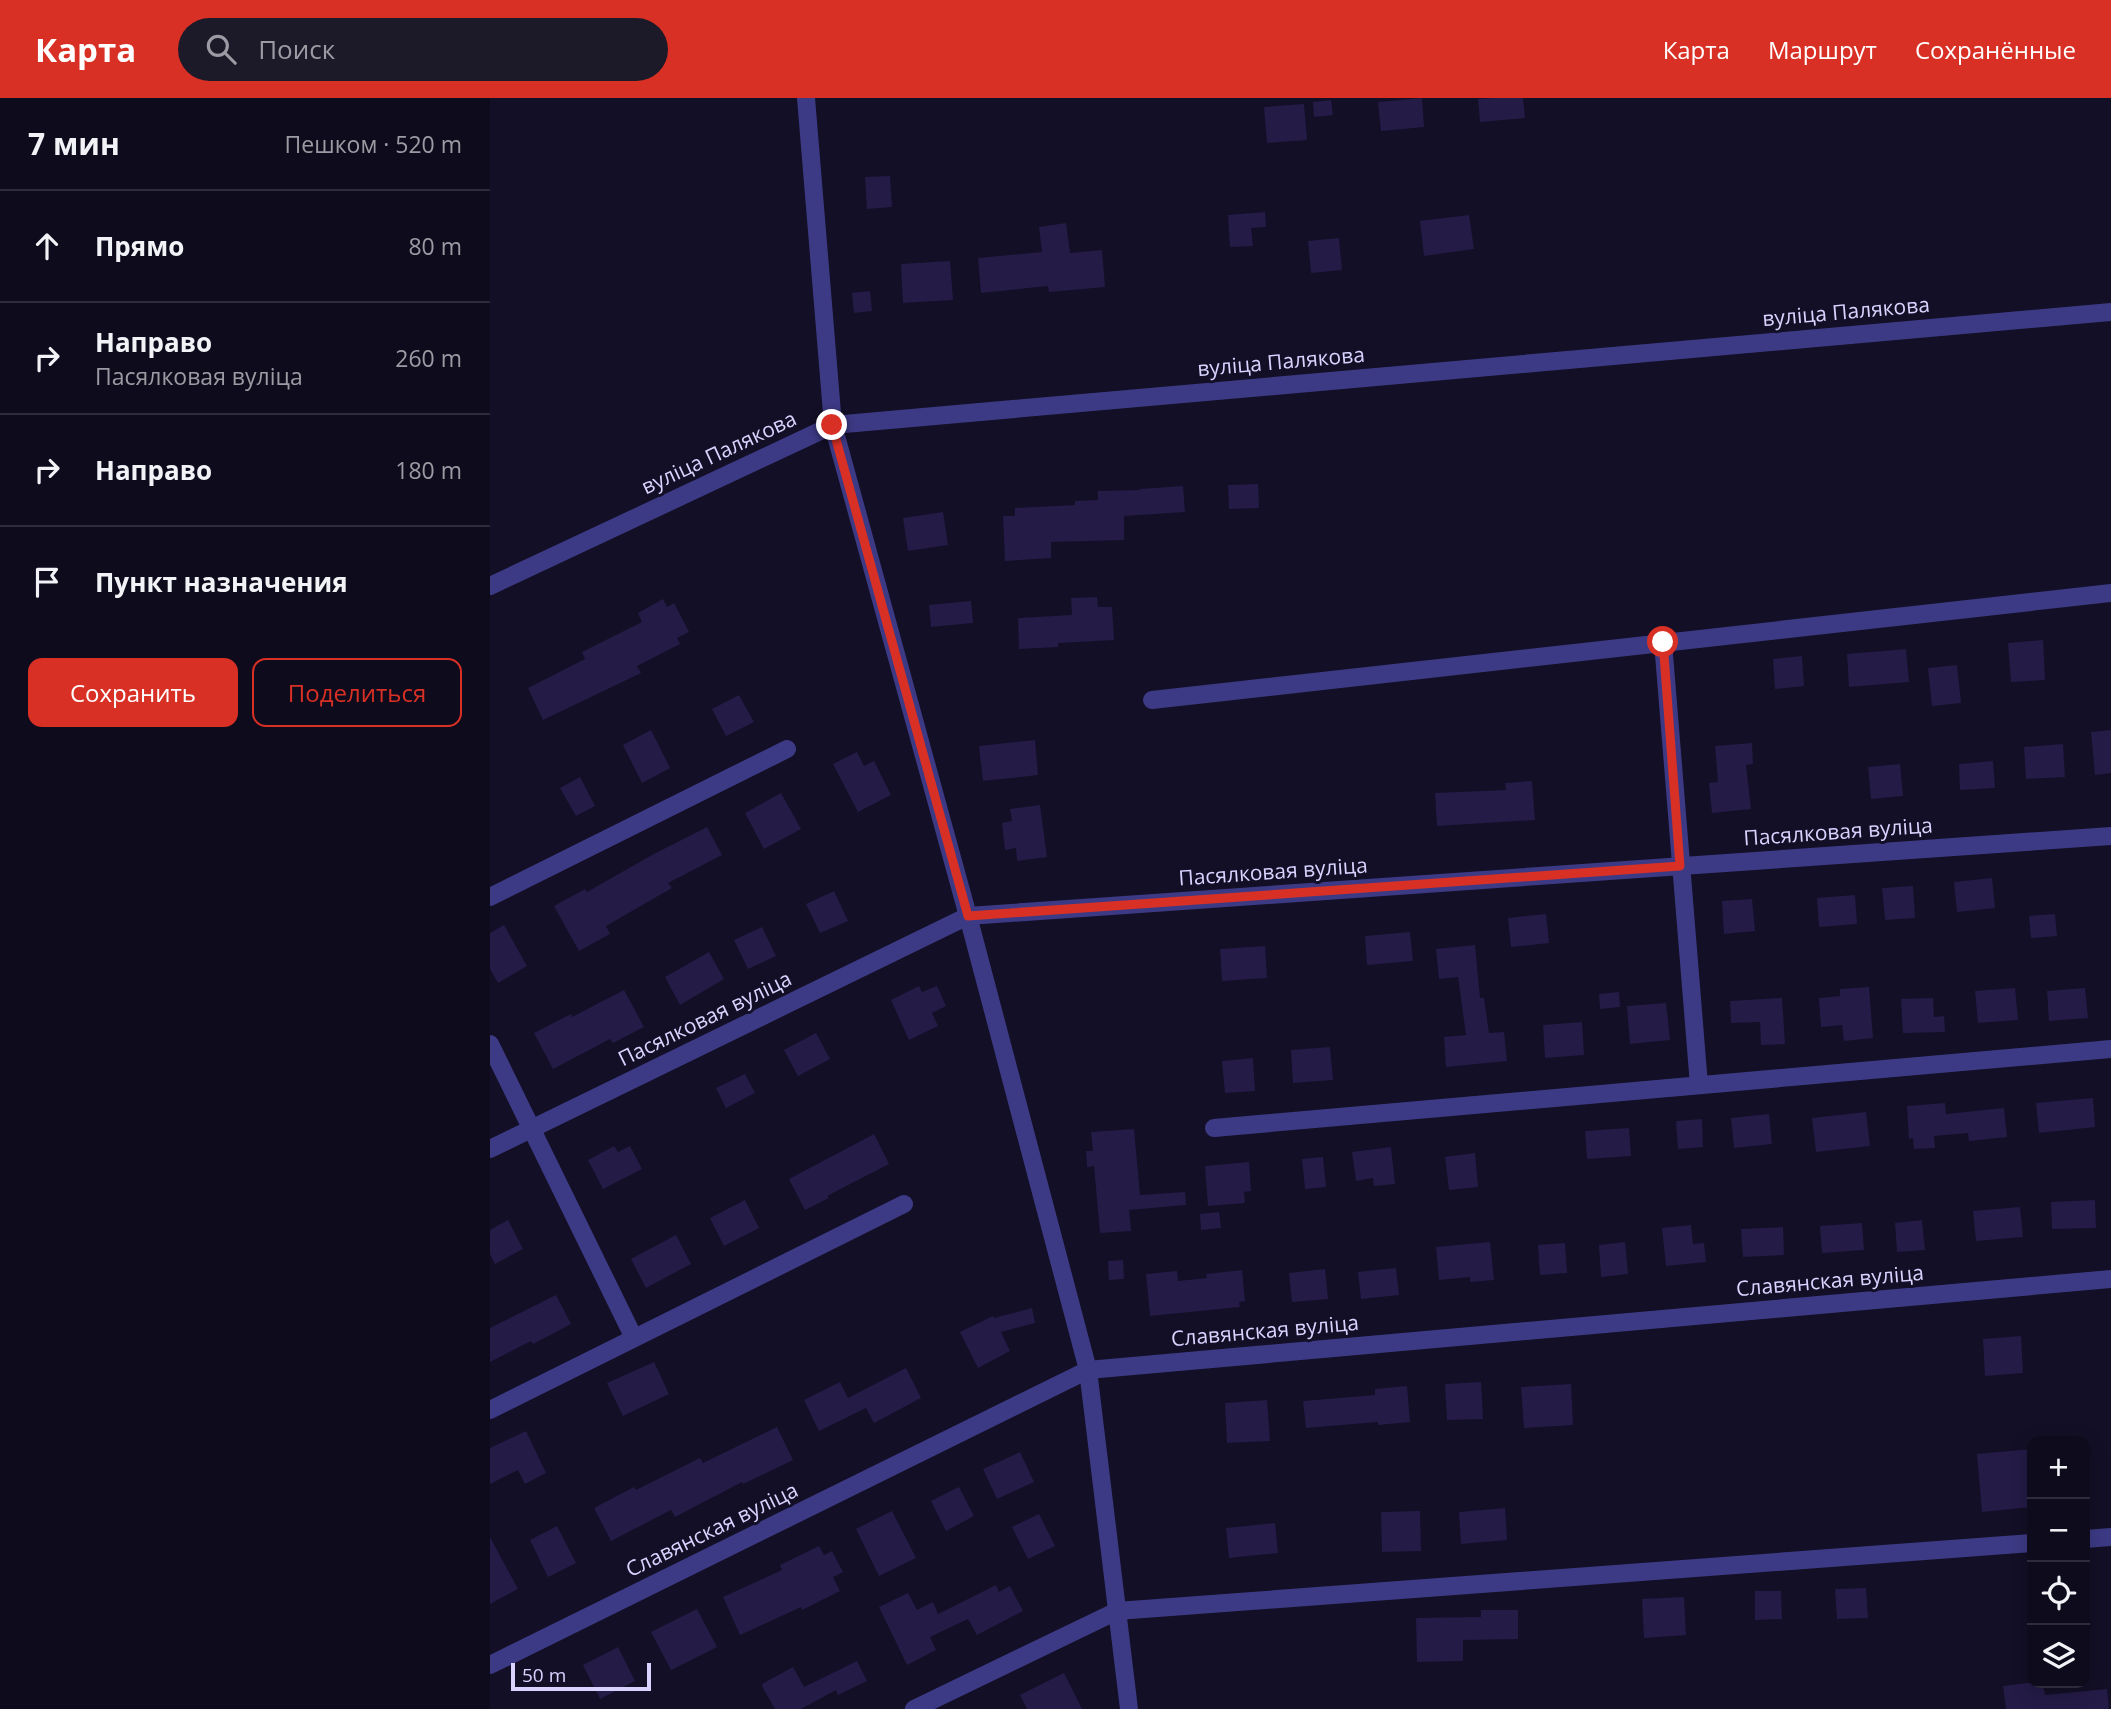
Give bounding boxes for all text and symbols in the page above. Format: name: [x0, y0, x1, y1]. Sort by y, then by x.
search box: [178, 18, 668, 81]
text: Карта: [35, 27, 136, 72]
icon: search: [202, 30, 240, 68]
text: Поиск: [258, 31, 335, 67]
text: Карта: [1663, 33, 1730, 66]
text: Маршрут: [1768, 33, 1877, 66]
text: Сохранённые: [1915, 33, 2076, 66]
text: 7 мин: [28, 123, 120, 164]
text: Пешком · 520 m: [285, 128, 462, 160]
icon: ahead: [28, 227, 66, 265]
text: Прямо: [95, 228, 184, 264]
text: 80 m: [408, 230, 462, 262]
street label: вуліца Палякова: [1761, 290, 1931, 332]
text: Направо: [95, 324, 212, 360]
icon: right: [28, 339, 66, 377]
street label: вуліца Палякова: [1196, 340, 1366, 382]
text: 260 m: [395, 342, 462, 374]
text: Пасялковая вуліца: [95, 360, 303, 392]
street label: вуліца Палякова: [637, 404, 801, 500]
route end: [816, 409, 847, 440]
icon: right: [28, 451, 66, 489]
text: Направо: [95, 452, 212, 488]
text: 180 m: [395, 454, 462, 486]
icon: arrive: [28, 563, 66, 601]
text: Пункт назначения: [95, 564, 348, 600]
route start: [1647, 626, 1678, 657]
button: Сохранить: [28, 658, 238, 727]
button: Поделиться: [252, 658, 462, 727]
street label: Пасялковая вуліца: [1742, 810, 1934, 852]
street label: Пасялковая вуліца: [1177, 850, 1369, 892]
street label: Пасялковая вуліца: [613, 964, 796, 1072]
street label: Славянская вуліца: [1735, 1258, 1925, 1302]
street label: Славянская вуліца: [1170, 1308, 1360, 1352]
map controls: [2027, 1436, 2090, 1688]
button: +: [2027, 1436, 2090, 1499]
street label: Славянская вуліца: [621, 1475, 802, 1583]
button: −: [2027, 1499, 2090, 1562]
button: locate: [2027, 1562, 2090, 1625]
button: layers: [2027, 1625, 2090, 1688]
scale bar: [511, 1660, 651, 1692]
text: 50 m: [522, 1662, 566, 1688]

